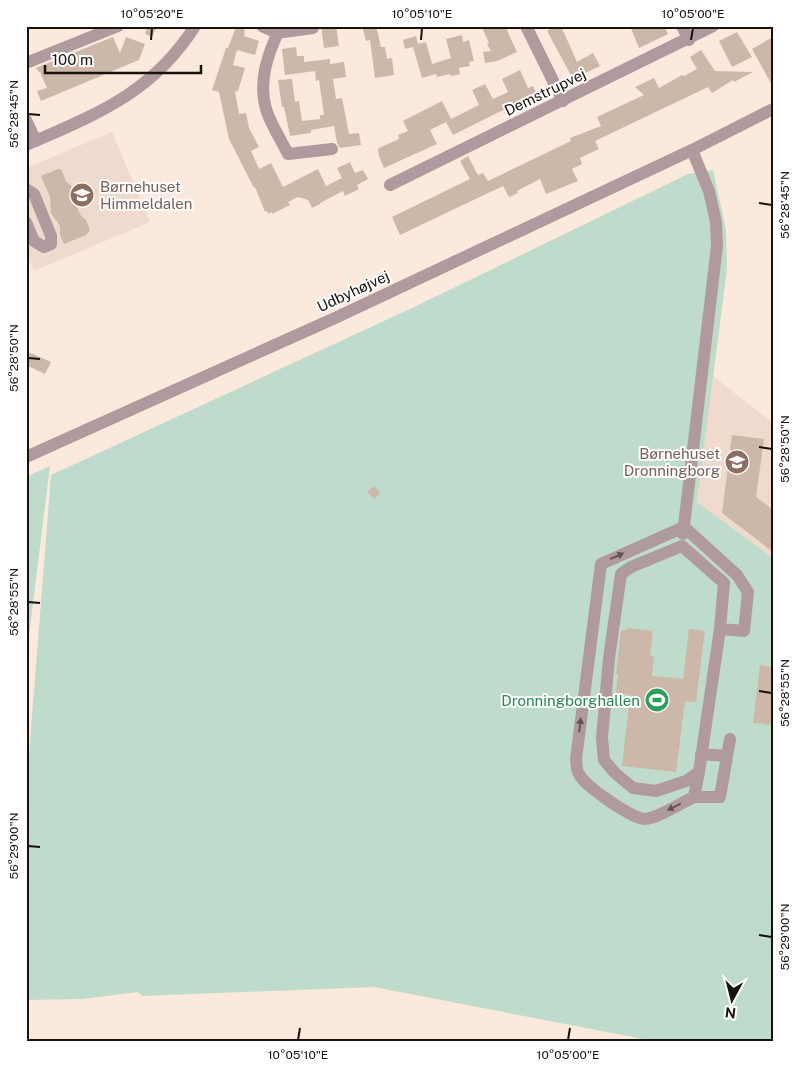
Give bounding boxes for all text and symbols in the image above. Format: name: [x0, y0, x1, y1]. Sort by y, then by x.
text: 10°05'20"E: [121, 7, 183, 21]
text: 10°05'10"E: [392, 7, 452, 21]
text: 10°05'00"E: [662, 7, 724, 21]
scale bar: [45, 42, 201, 74]
text: 100 m: [52, 51, 93, 68]
street label: Demstrupvej: [502, 65, 588, 119]
text: 56°28'45"N: [7, 80, 21, 148]
text: 56°28'45"N: [778, 171, 792, 239]
place label: Børnehuset Himmeldalen: [100, 178, 192, 212]
school or university icon: Børnehuset Himmeldalen: [69, 182, 95, 208]
street label: Udbyhøjvej: [314, 267, 392, 315]
text: 56°28'50"N: [7, 324, 21, 392]
text: 56°28'50"N: [778, 415, 792, 483]
place label: Børnehuset Dronningborg: [624, 445, 720, 479]
school or university icon: Børnehuset Dronningborg: [724, 449, 750, 475]
one-way arrow: [610, 552, 624, 560]
text: 56°28'55"N: [7, 568, 21, 636]
text: 56°28'55"N: [778, 659, 792, 727]
sports icon: Dronningborghallen: [644, 687, 670, 713]
place label: Dronningborghallen: [501, 692, 640, 709]
one-way arrow: [576, 716, 584, 732]
one-way arrow: [666, 803, 681, 811]
text: 56°29'00"N: [7, 812, 21, 880]
text: 56°29'00"N: [778, 903, 792, 971]
north arrow: [706, 976, 756, 1026]
text: N: [724, 1004, 737, 1022]
text: 10°05'10"E: [268, 1048, 328, 1062]
text: 10°05'00"E: [537, 1048, 599, 1062]

